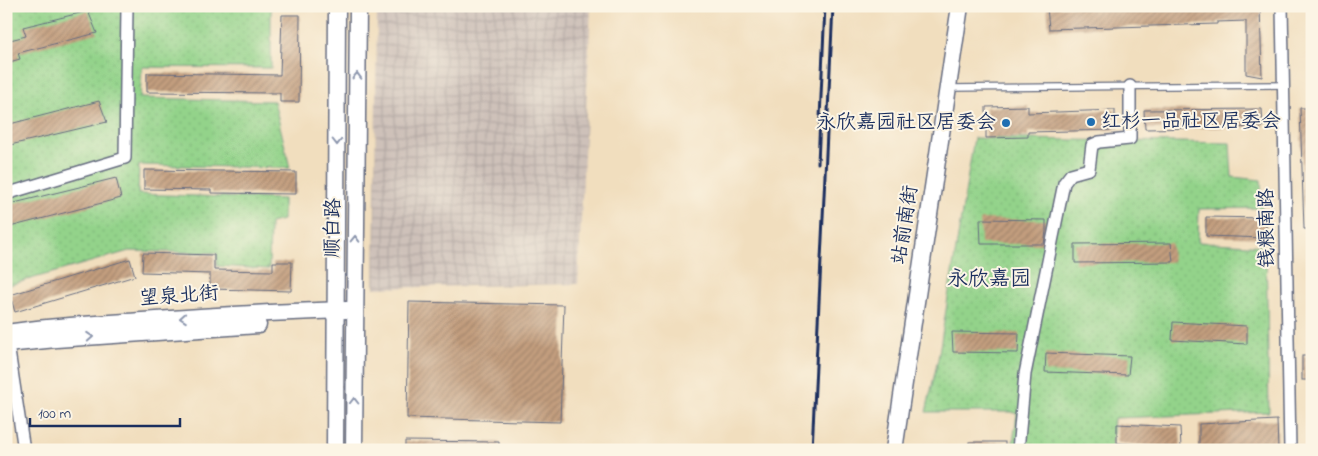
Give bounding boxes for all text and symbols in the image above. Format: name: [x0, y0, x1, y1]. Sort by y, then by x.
one-way arrow: [352, 72, 362, 80]
place label: 红杉一品社区居委会: [1101, 108, 1281, 137]
place label: 永欣嘉园社区居委会: [816, 109, 996, 138]
marker: 红杉一品社区居委会: [1085, 116, 1097, 128]
marker: 永欣嘉园社区居委会: [1000, 117, 1012, 129]
one-way arrow: [332, 139, 342, 147]
street label: 站前南街: [885, 183, 927, 267]
street label: 钱粮南路: [1253, 187, 1283, 268]
street label: 顺白路: [319, 197, 349, 258]
one-way arrow: [350, 234, 360, 242]
district label: 永欣嘉园: [947, 265, 1031, 295]
street label: 望泉北街: [138, 280, 220, 314]
one-way arrow: [179, 313, 187, 324]
one-way arrow: [86, 331, 94, 342]
scale bar: [30, 396, 180, 428]
one-way arrow: [349, 397, 359, 404]
text: 100 m: [38, 403, 71, 425]

